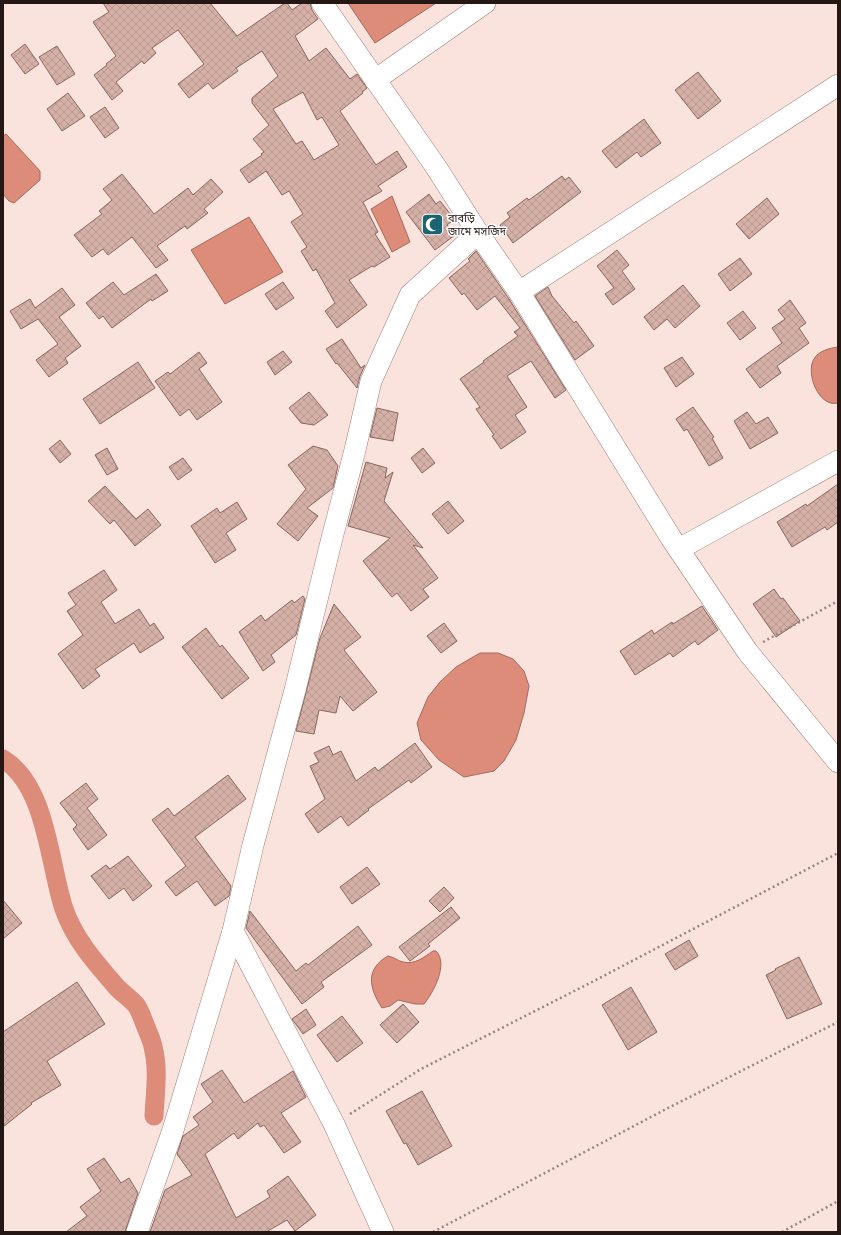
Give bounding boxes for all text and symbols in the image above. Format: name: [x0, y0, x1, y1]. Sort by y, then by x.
mosque icon: বাবড়ি জামে মসজিদ: [419, 211, 445, 237]
place label: বাবড়ি জামে মসজিদ: [447, 211, 507, 237]

